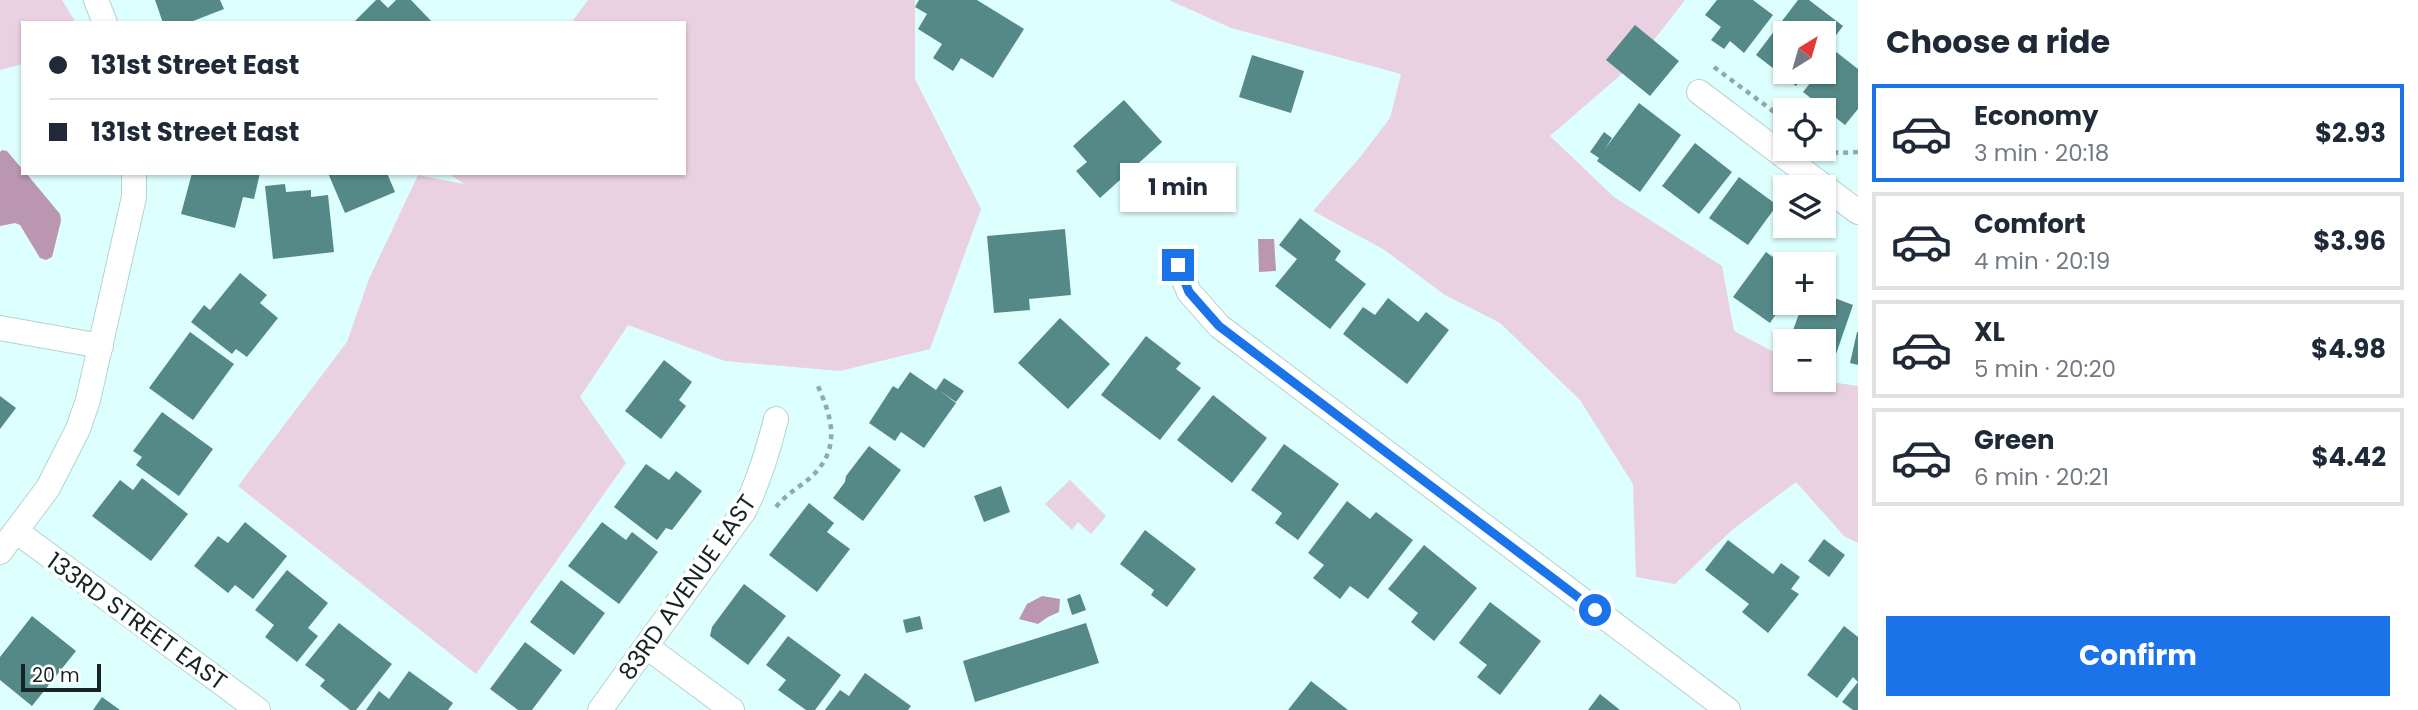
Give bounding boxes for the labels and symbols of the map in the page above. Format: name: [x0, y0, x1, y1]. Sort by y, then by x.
north arrow: [1773, 21, 1836, 84]
callout: 1 min: [1120, 163, 1236, 212]
route end: [1162, 249, 1194, 281]
street label: 83RD AVENUE EAST: [611, 488, 763, 686]
street label: 133RD STREET EAST: [40, 544, 234, 698]
route start: [1579, 594, 1611, 626]
scale bar: [21, 661, 102, 693]

